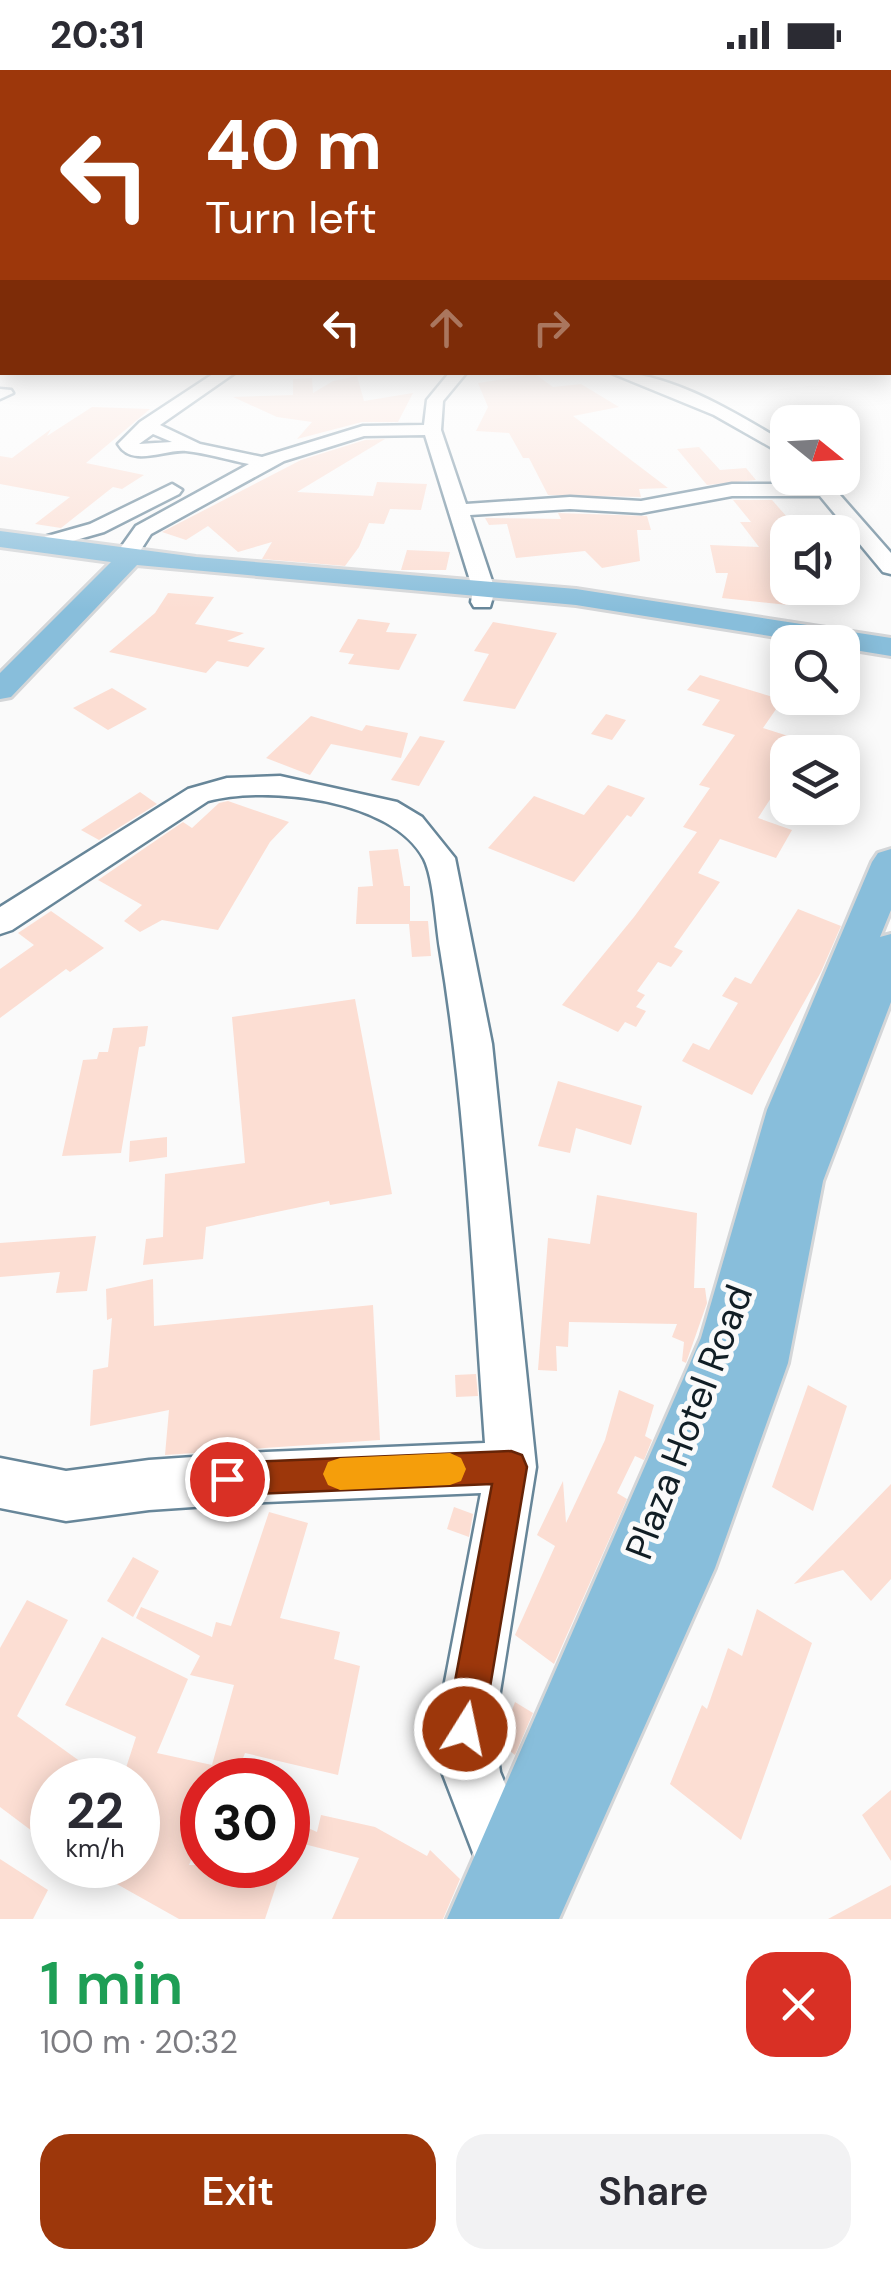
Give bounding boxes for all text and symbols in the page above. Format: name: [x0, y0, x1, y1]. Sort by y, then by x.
text: 20:31: [50, 10, 145, 60]
text: 40 m: [205, 100, 382, 191]
icon: left: [40, 110, 170, 240]
text: Turn left: [205, 188, 377, 247]
icon: left: [314, 300, 369, 355]
icon: ahead: [419, 300, 474, 355]
icon: right: [524, 300, 579, 355]
north arrow: [770, 405, 860, 495]
map controls: [770, 405, 860, 825]
button: sound: [770, 515, 860, 605]
button: search: [770, 625, 860, 715]
button: layers: [770, 735, 860, 825]
street label: Plaza Hotel Road: [614, 1278, 764, 1566]
pin: [185, 1437, 270, 1522]
icon: arrive: [200, 1452, 255, 1507]
position arrow: [413, 1677, 517, 1781]
speed limit sign: 30: [180, 1758, 310, 1888]
text: 22: [66, 1778, 124, 1844]
text: km/h: [65, 1832, 125, 1865]
text: 1 min: [40, 1944, 183, 2023]
button: close: [746, 1952, 851, 2057]
text: 100 m · 20:32: [40, 2021, 238, 2063]
button: Exit: [40, 2134, 436, 2249]
button: Share: [456, 2134, 851, 2249]

